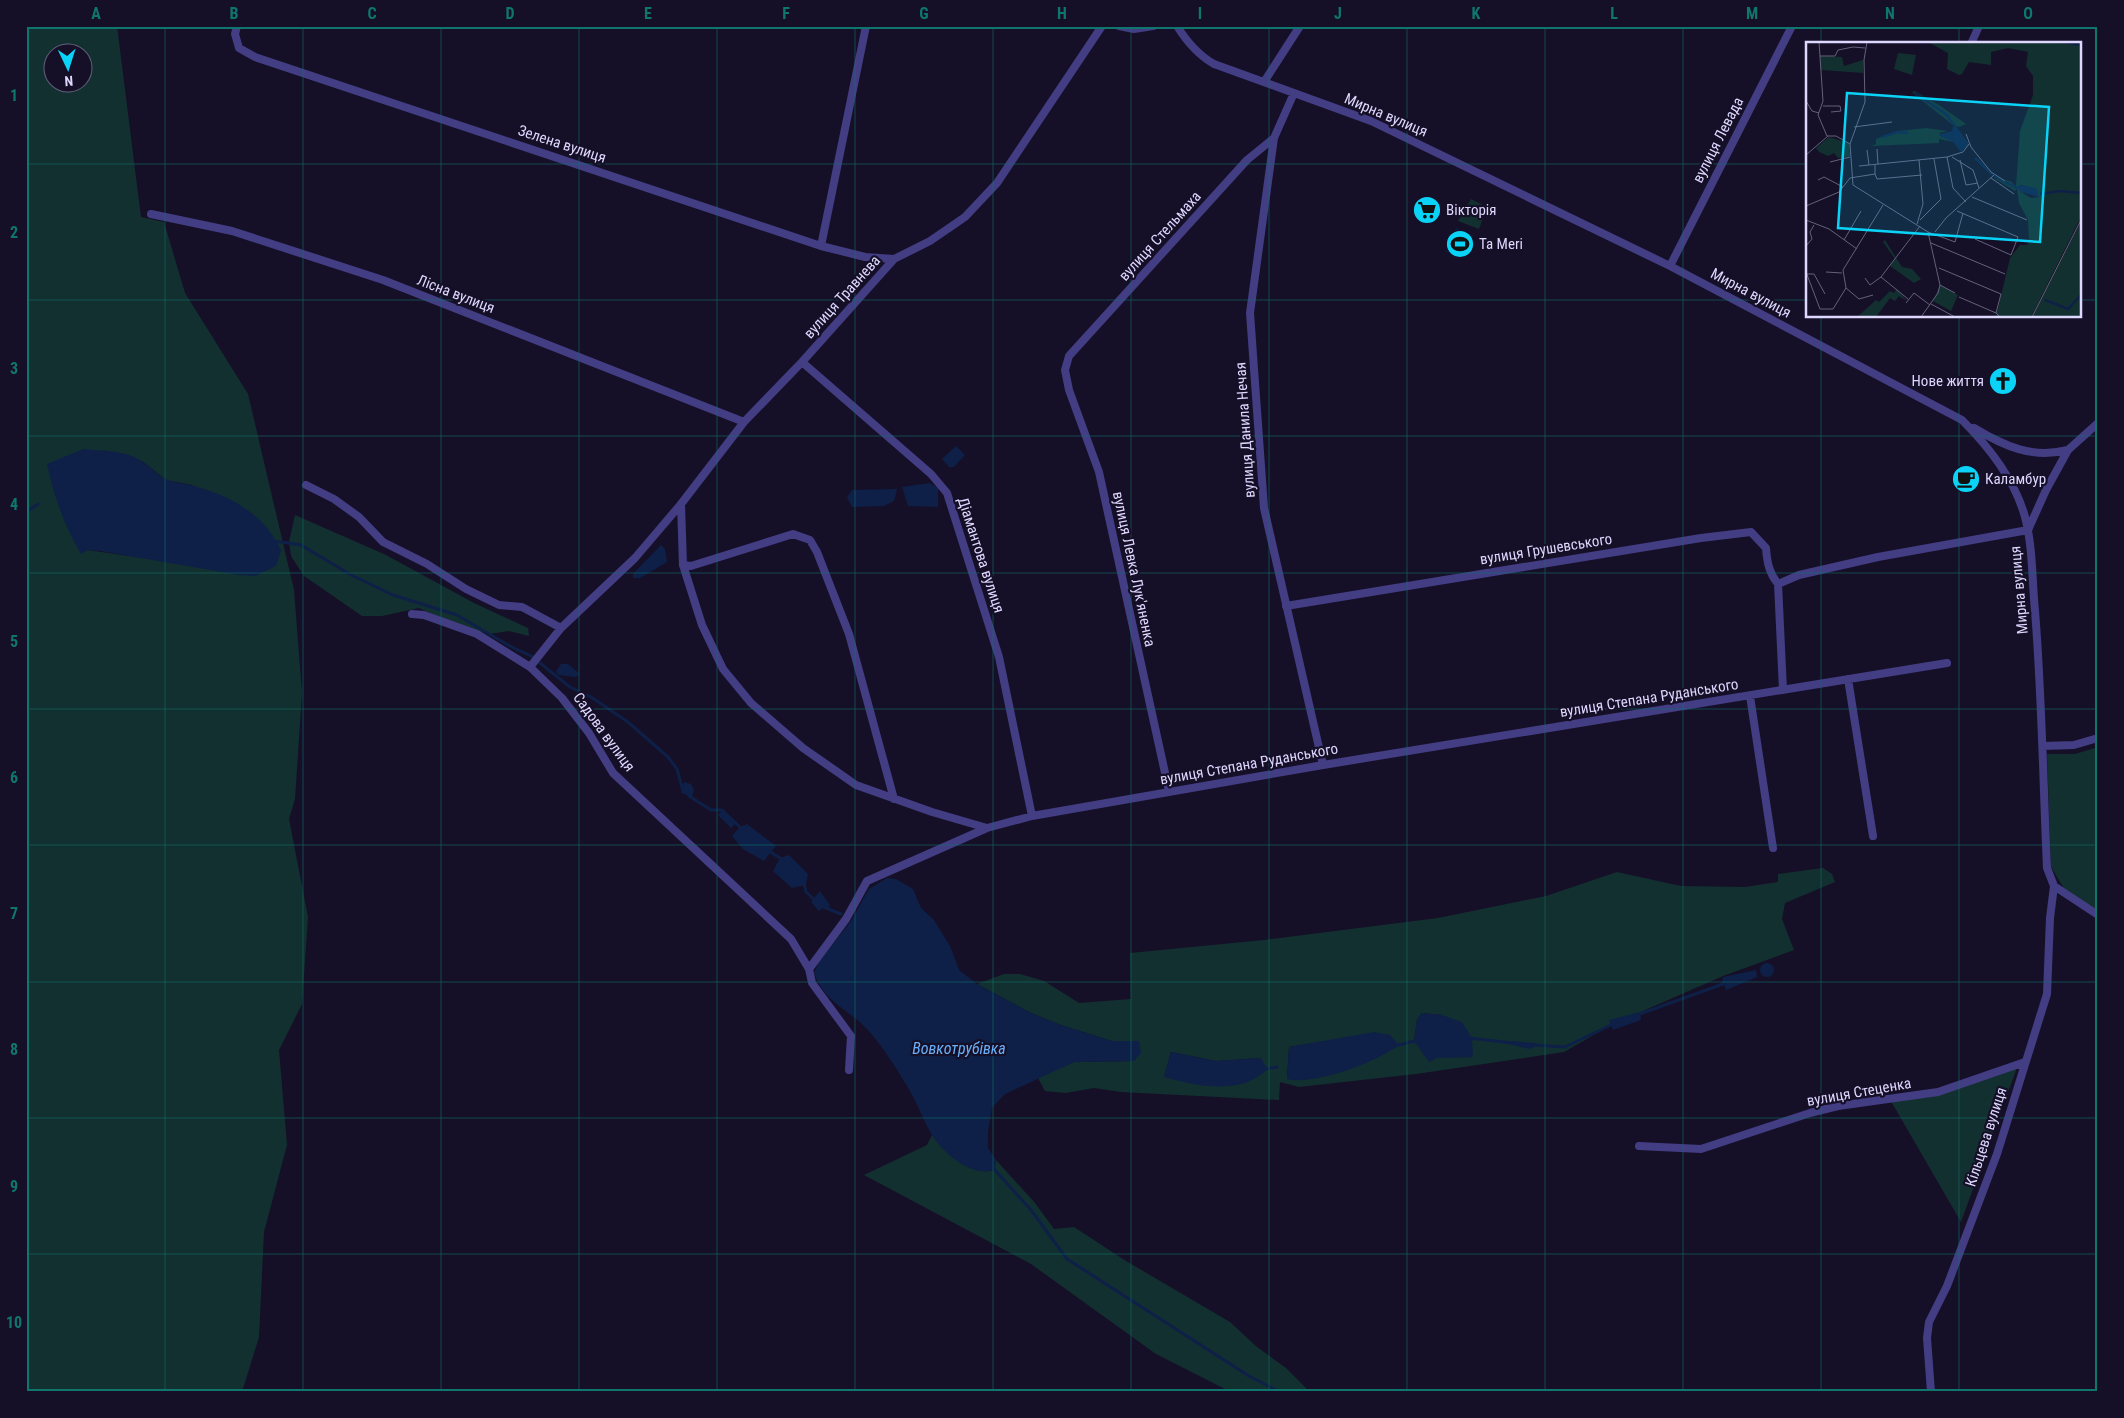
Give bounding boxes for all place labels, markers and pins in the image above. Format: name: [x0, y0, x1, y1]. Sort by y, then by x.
supermarket icon: Вікторія: [1412, 195, 1442, 225]
place label: Вікторія: [1446, 201, 1497, 219]
sports icon: Ta Meri: [1445, 229, 1475, 259]
place label: Ta Meri: [1479, 235, 1523, 253]
church icon: Нове життя: [1988, 366, 2018, 396]
place label: Нове життя: [1912, 372, 1984, 390]
cafe icon: Каламбур: [1951, 464, 1981, 494]
place label: Каламбур: [1985, 470, 2046, 488]

